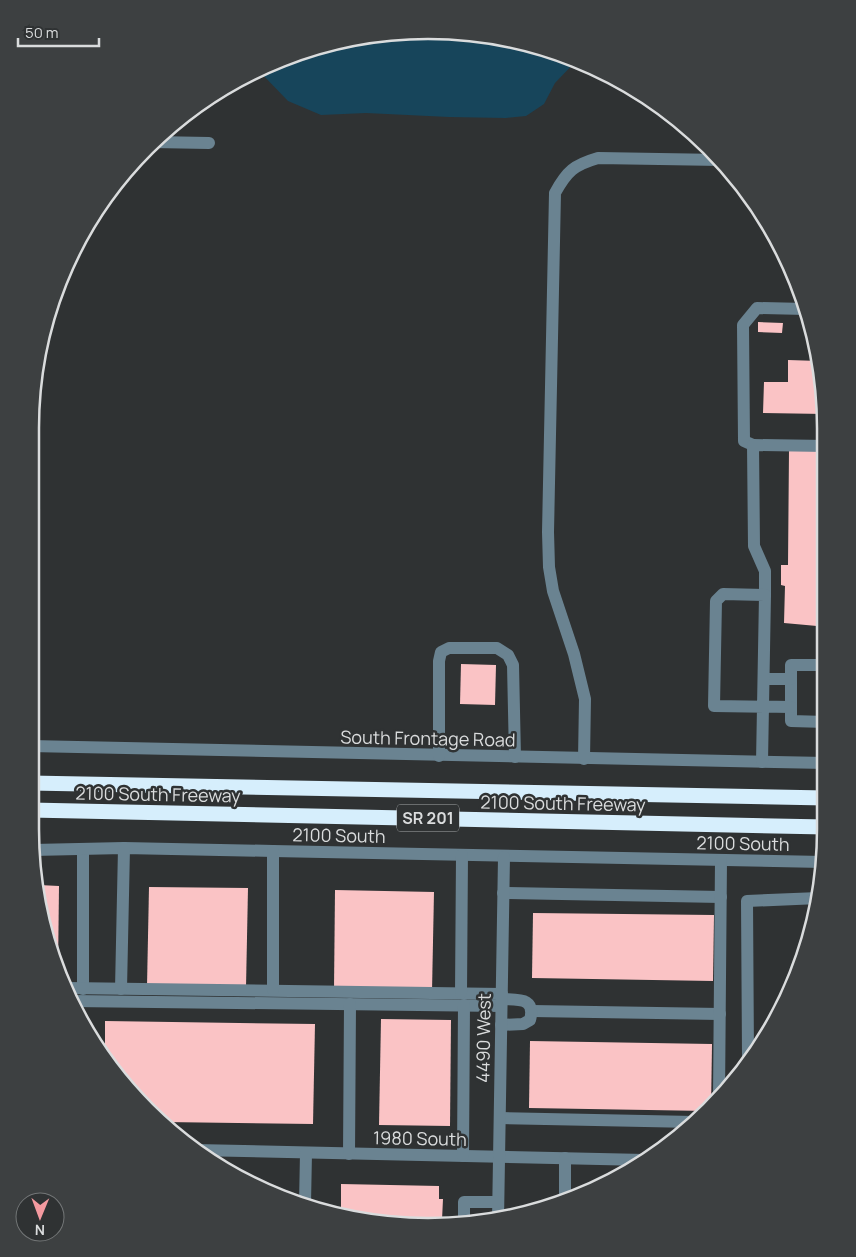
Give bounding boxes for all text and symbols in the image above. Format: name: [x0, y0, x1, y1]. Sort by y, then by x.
scale bar: [18, 15, 99, 47]
text: 50 m: [25, 22, 59, 43]
street label: South Frontage Road: [340, 724, 516, 752]
street label: 2100 South Freeway: [75, 781, 241, 807]
street label: 2100 South Freeway: [480, 790, 646, 816]
road number: SR 201: [397, 804, 459, 831]
street label: 2100 South: [292, 822, 386, 848]
street label: 2100 South: [696, 830, 790, 856]
street label: 4490 West: [470, 993, 496, 1083]
street label: 1980 South: [373, 1125, 467, 1151]
north arrow: [15, 1192, 65, 1242]
text: N: [35, 1221, 45, 1240]

